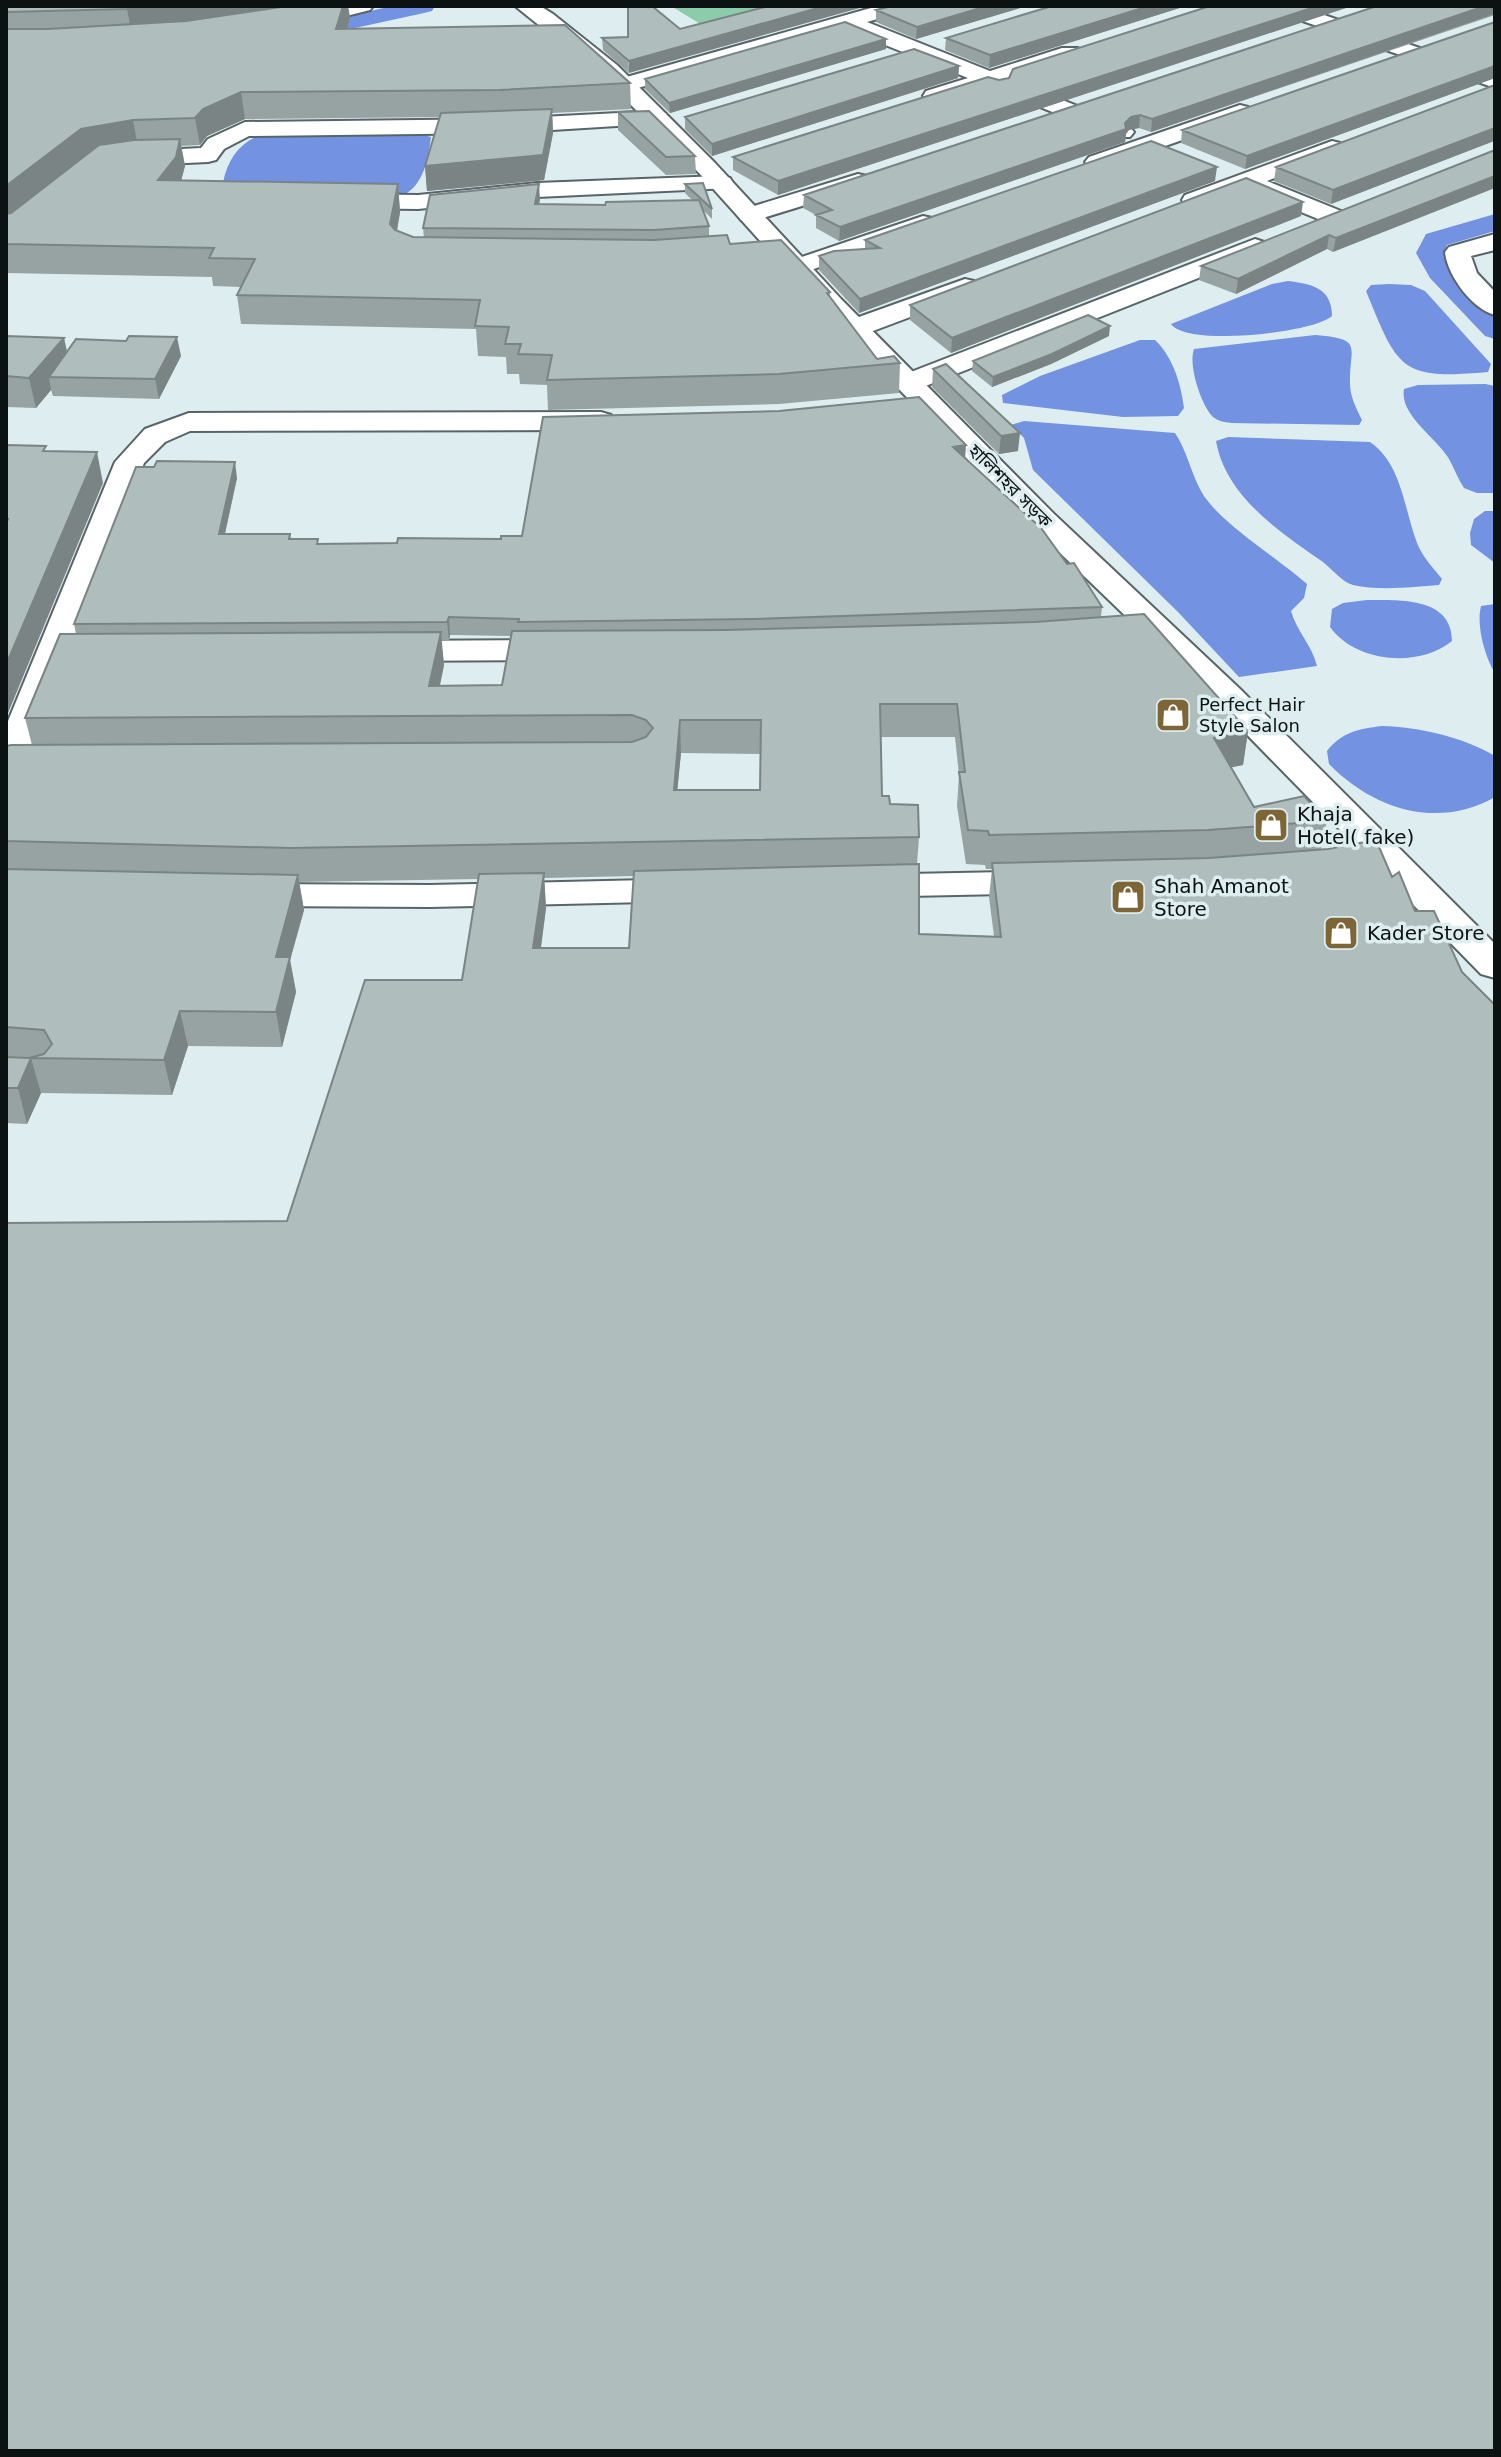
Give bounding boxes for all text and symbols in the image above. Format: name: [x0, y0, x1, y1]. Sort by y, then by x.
street label: হালিশহর সড়ক: [964, 439, 1057, 532]
place label: Perfect Hair Style Salon: [1199, 694, 1305, 736]
shop icon: Perfect Hair Style Salon: [1154, 696, 1192, 734]
place label: Khaja Hotel( fake): [1297, 802, 1414, 849]
shop icon: Khaja Hotel( fake): [1252, 806, 1290, 844]
place label: Shah Amanot Store: [1154, 874, 1289, 921]
shop icon: Shah Amanot Store: [1109, 878, 1147, 916]
shop icon: Kader Store: [1322, 914, 1360, 952]
place label: Kader Store: [1367, 921, 1484, 945]

